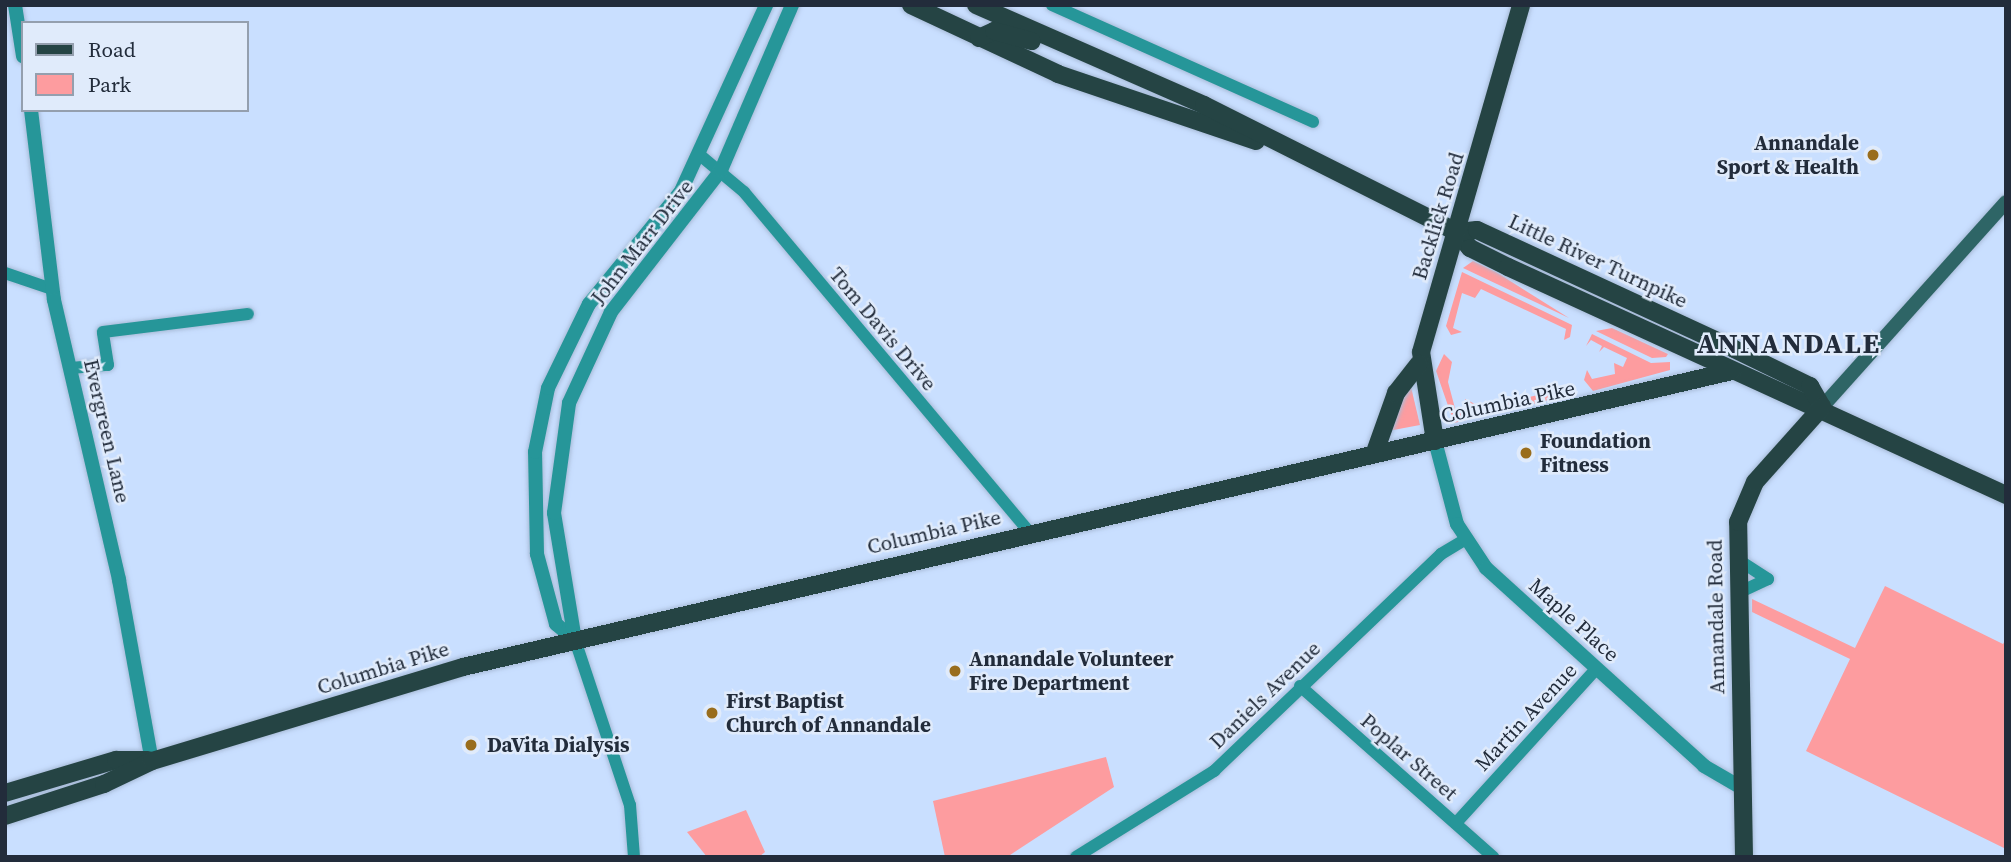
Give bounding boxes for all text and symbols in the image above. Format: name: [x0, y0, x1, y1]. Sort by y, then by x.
legend: [21, 21, 248, 112]
text: Road: [88, 35, 136, 64]
text: Park: [88, 70, 131, 99]
place label: Annandale Sport & Health: [1717, 130, 1859, 180]
marker: Annandale Sport & Health: [1865, 147, 1881, 163]
street label: Backlick Road: [1407, 149, 1469, 283]
street label: John Marr Drive: [585, 175, 699, 309]
street label: Little River Turnpike: [1504, 208, 1692, 314]
street label: Tom Davis Drive: [824, 262, 942, 396]
district label: ANNANDALE: [1698, 326, 1880, 360]
street label: Evergreen Lane: [78, 357, 136, 505]
street label: Columbia Pike: [1439, 376, 1577, 428]
place label: Foundation Fitness: [1540, 428, 1651, 478]
marker: Foundation Fitness: [1518, 445, 1534, 461]
street label: Columbia Pike: [865, 504, 1003, 560]
street label: Annandale Road: [1702, 540, 1730, 694]
street label: Maple Place: [1524, 573, 1624, 667]
street label: Columbia Pike: [314, 636, 452, 700]
street label: Daniels Avenue: [1204, 636, 1326, 754]
place label: Annandale Volunteer Fire Department: [969, 646, 1174, 696]
street label: Martin Avenue: [1470, 658, 1582, 776]
marker: Annandale Volunteer Fire Department: [947, 663, 963, 679]
place label: First Baptist Church of Annandale: [726, 688, 931, 738]
marker: First Baptist Church of Annandale: [704, 705, 720, 721]
street label: Poplar Street: [1355, 708, 1463, 806]
place label: DaVita Dialysis: [487, 732, 630, 758]
marker: DaVita Dialysis: [461, 735, 481, 755]

